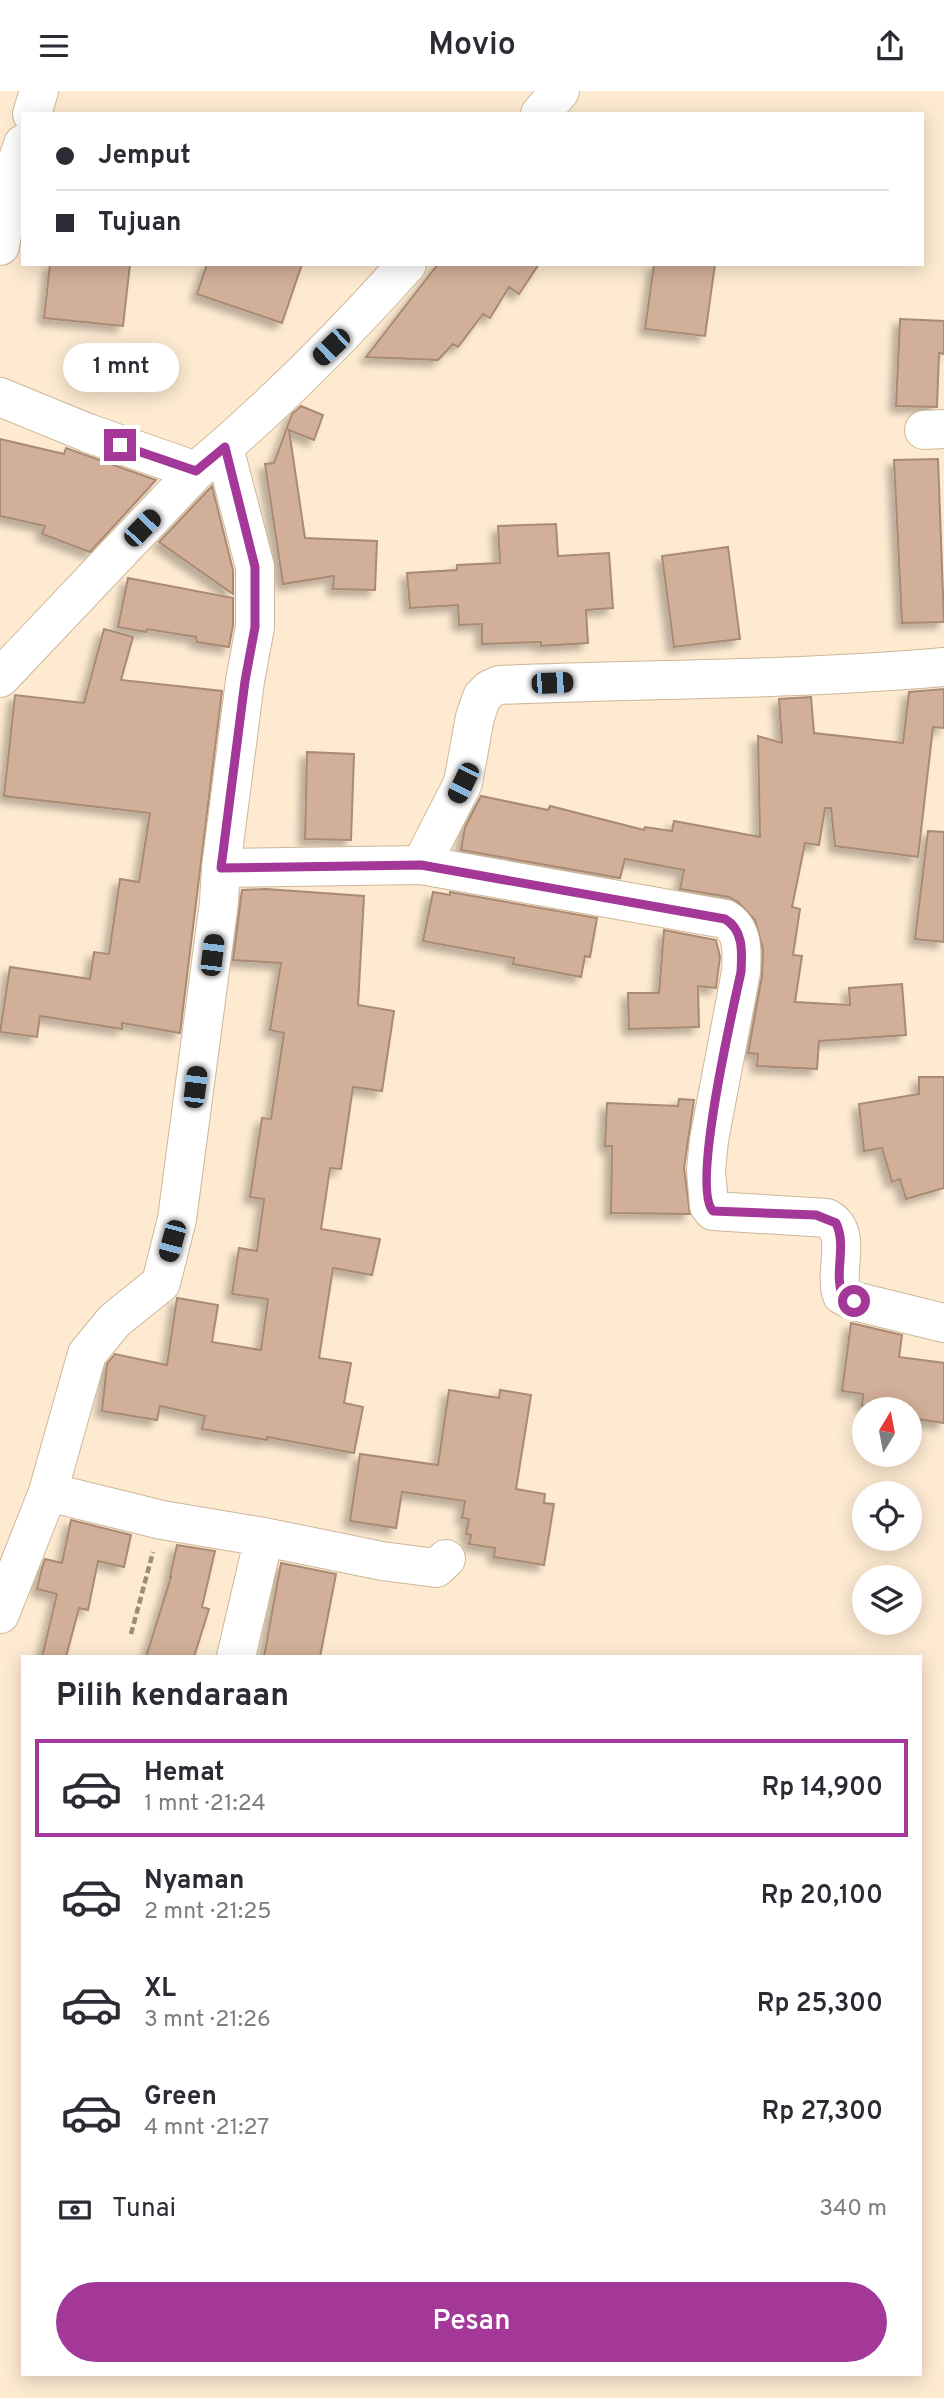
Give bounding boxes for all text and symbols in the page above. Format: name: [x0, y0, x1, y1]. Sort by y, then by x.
text: Movio: [428, 26, 516, 66]
icon: menu: [35, 27, 73, 65]
icon: share: [871, 27, 909, 65]
text: Jemput: [98, 140, 191, 173]
text: Tujuan: [98, 207, 182, 240]
car: [309, 325, 354, 369]
callout: 1 mnt: [62, 343, 178, 393]
text: 1 mnt: [93, 353, 149, 382]
route end: [104, 429, 136, 461]
car: [120, 506, 165, 550]
car: [531, 672, 574, 694]
car: [445, 760, 482, 806]
car: [200, 933, 225, 977]
car: [183, 1065, 208, 1109]
car: [157, 1218, 188, 1264]
route start: [838, 1285, 870, 1317]
north arrow: [852, 1397, 922, 1467]
map controls: [852, 1397, 922, 1635]
button: locate: [852, 1481, 922, 1551]
button: layers: [852, 1565, 922, 1635]
text: Pilih kendaraan: [56, 1677, 289, 1717]
icon: car: [60, 1757, 123, 1820]
text: Hemat: [144, 1757, 224, 1790]
text: Rp 14,900: [761, 1772, 883, 1805]
text: 1 mnt · 21:24: [144, 1790, 266, 1819]
icon: car: [60, 1865, 123, 1928]
text: Nyaman: [144, 1865, 244, 1898]
text: Rp 20,100: [761, 1880, 883, 1913]
text: 2 mnt · 21:25: [144, 1898, 272, 1927]
icon: car: [60, 1973, 123, 2036]
text: XL: [144, 1973, 176, 2006]
text: Rp 25,300: [757, 1988, 883, 2021]
text: 3 mnt · 21:26: [144, 2006, 271, 2035]
icon: car: [60, 2081, 123, 2144]
text: Green: [144, 2081, 217, 2114]
text: Rp 27,300: [761, 2096, 883, 2129]
text: 4 mnt · 21:27: [144, 2114, 269, 2143]
icon: cash: [56, 2191, 94, 2229]
text: Tunai: [112, 2193, 176, 2226]
text: 340 m: [819, 2195, 887, 2224]
button: Pesan: [56, 2282, 887, 2362]

